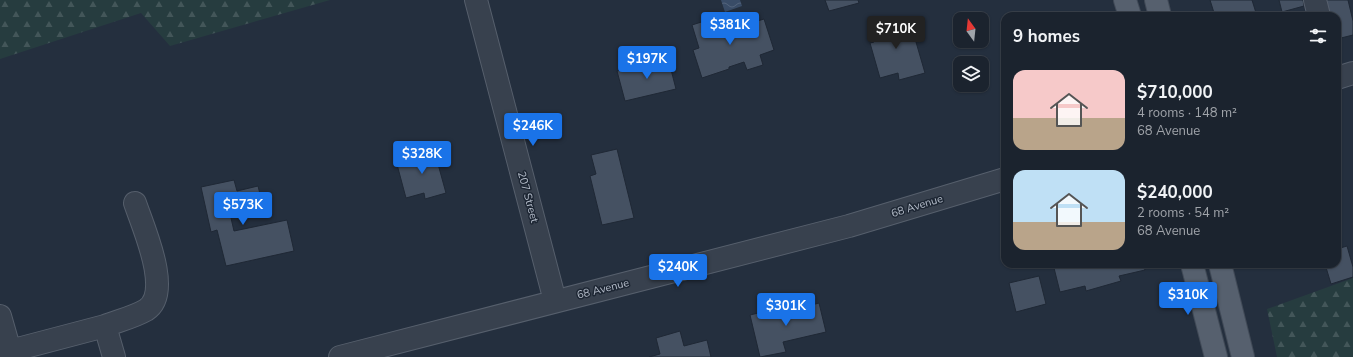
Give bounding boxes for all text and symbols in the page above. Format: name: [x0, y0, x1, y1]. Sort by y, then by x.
pin: $381K: [702, 12, 758, 46]
north arrow: [953, 12, 989, 48]
map controls: [953, 12, 989, 92]
text: $381K: [710, 16, 750, 34]
pin: $710K: [868, 16, 924, 50]
text: $710K: [876, 20, 916, 38]
text: 9 homes: [1013, 25, 1080, 48]
icon: filters: [1307, 25, 1329, 47]
pin: $197K: [619, 46, 675, 80]
text: $197K: [627, 50, 667, 68]
button: layers: [953, 56, 989, 92]
text: $710,000: [1137, 81, 1213, 104]
icon: home: [1045, 86, 1093, 134]
text: 4 rooms · 148 m²: [1137, 104, 1237, 122]
pin: $246K: [505, 113, 561, 147]
text: $246K: [513, 117, 553, 135]
text: 68 Avenue: [1137, 122, 1200, 140]
pin: $328K: [394, 141, 450, 175]
text: $328K: [402, 145, 442, 163]
street label: 207 Street: [514, 170, 542, 225]
text: $240,000: [1137, 181, 1213, 204]
icon: home: [1045, 186, 1093, 234]
street label: 68 Avenue: [889, 191, 945, 221]
pin: $573K: [215, 192, 271, 226]
text: $573K: [223, 196, 263, 214]
text: 2 rooms · 54 m²: [1137, 204, 1229, 222]
text: 68 Avenue: [1137, 222, 1200, 240]
pin: $240K: [650, 254, 706, 288]
text: $240K: [658, 258, 698, 276]
street label: 68 Avenue: [575, 275, 631, 303]
pin: $310K: [1160, 282, 1216, 316]
text: $310K: [1168, 286, 1208, 304]
pin: $301K: [758, 293, 814, 327]
text: $301K: [766, 297, 806, 315]

